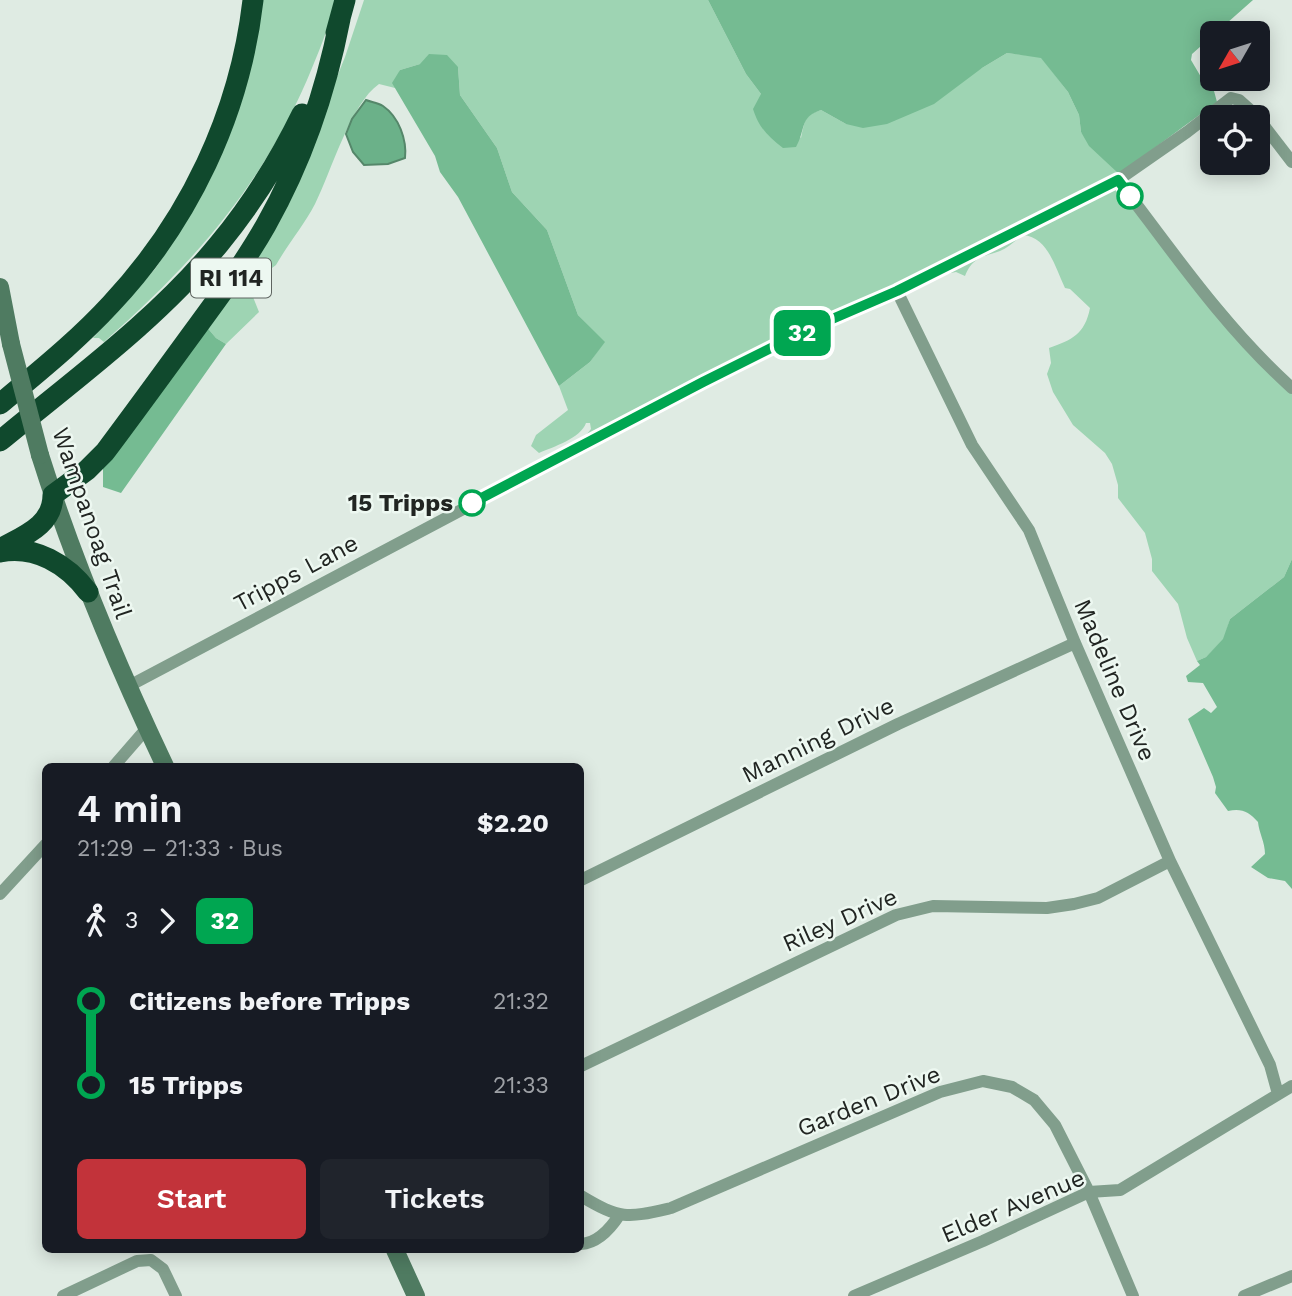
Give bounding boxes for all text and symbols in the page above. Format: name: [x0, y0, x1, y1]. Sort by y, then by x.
north arrow: [1200, 21, 1270, 91]
map controls: [1200, 21, 1270, 175]
button: locate: [1200, 105, 1270, 175]
unlabelled marker: [1117, 183, 1143, 209]
road number: RI 114: [191, 258, 271, 298]
line badge: 32: [770, 310, 834, 356]
text: 32: [788, 319, 816, 347]
street label: Wampanoag Trail: [46, 424, 138, 623]
place label: 15 Tripps: [348, 489, 453, 517]
marker: 15 Tripps: [459, 490, 485, 516]
street label: Tripps Lane: [229, 529, 363, 617]
street label: Madeline Drive: [1068, 595, 1162, 765]
street label: Manning Drive: [737, 691, 899, 789]
text: 4 min: [77, 787, 183, 831]
text: $2.20: [477, 808, 549, 838]
text: 21:29 – 21:33 · Bus: [77, 835, 283, 862]
street label: Riley Drive: [778, 882, 902, 958]
icon: walk: [77, 902, 115, 940]
icon: forward: [148, 902, 186, 940]
text: 3: [125, 907, 138, 934]
text: 32: [210, 907, 239, 935]
text: Citizens before Tripps: [129, 986, 410, 1016]
text: 21:32: [493, 988, 549, 1015]
street label: Garden Drive: [793, 1060, 945, 1142]
text: 15 Tripps: [129, 1070, 243, 1100]
text: 21:33: [493, 1072, 549, 1099]
button: Start: [77, 1159, 306, 1239]
button: Tickets: [320, 1159, 549, 1239]
street label: Elder Avenue: [937, 1163, 1089, 1249]

